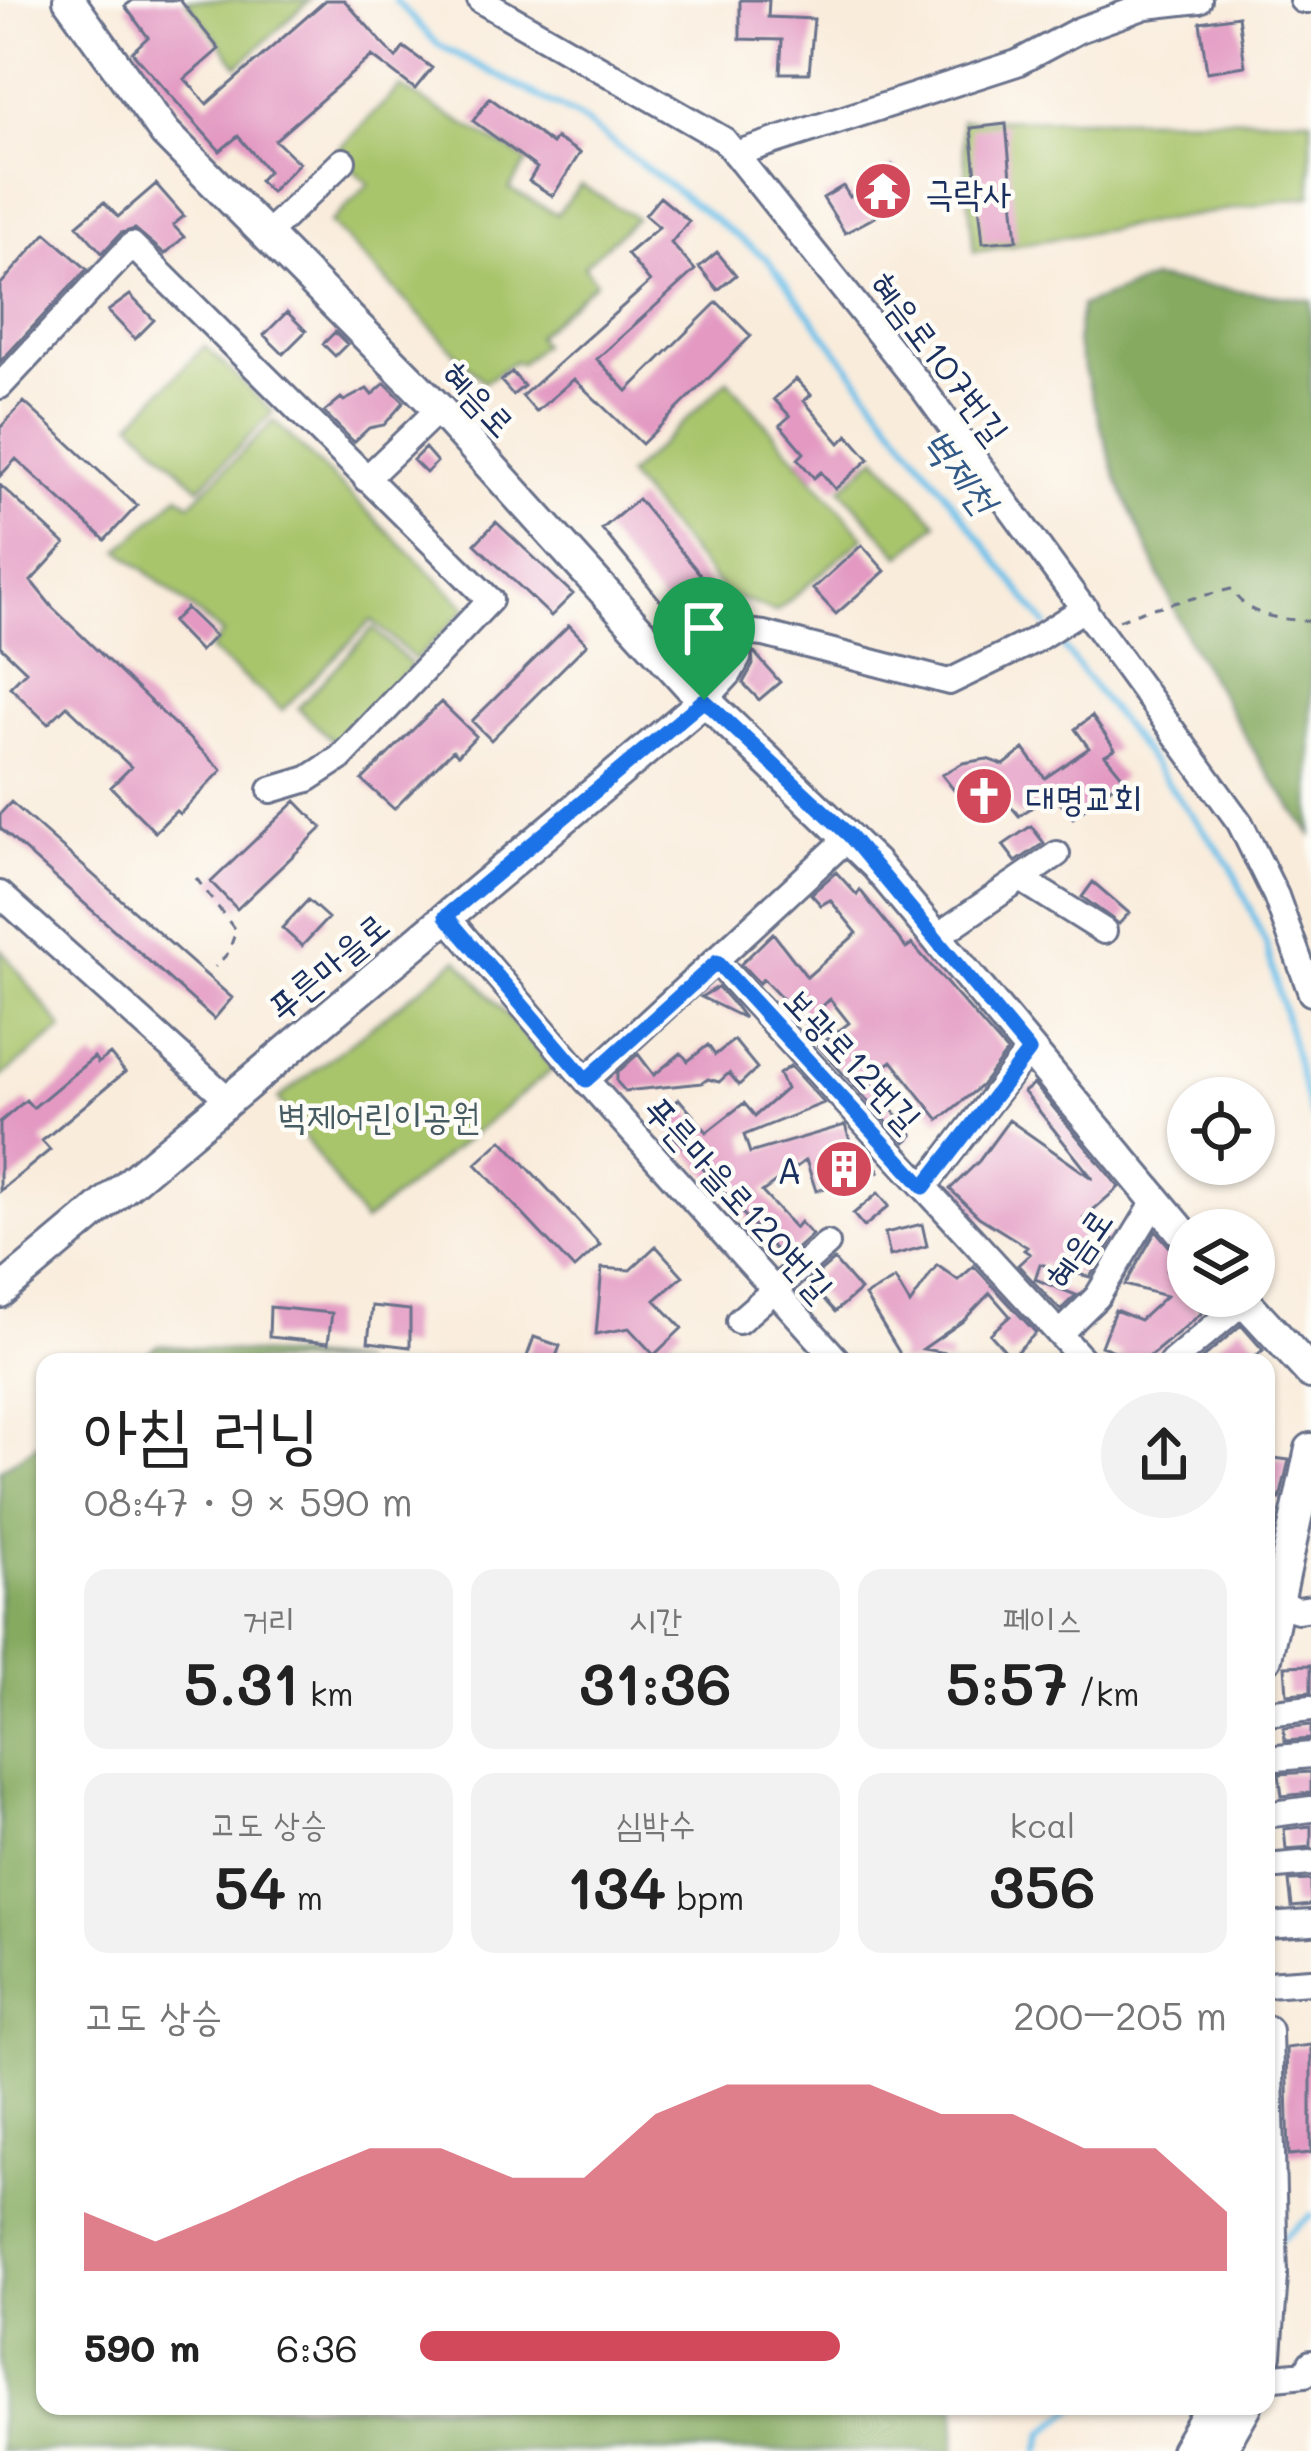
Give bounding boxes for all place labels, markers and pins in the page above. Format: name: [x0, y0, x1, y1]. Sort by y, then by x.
temple icon: 극락사: [852, 160, 914, 222]
place label: 극락사: [925, 168, 1012, 215]
pin: [653, 577, 755, 700]
church icon: 대명교회: [953, 765, 1015, 827]
place label: 대명교회: [1026, 773, 1142, 820]
building icon: A: [813, 1138, 875, 1200]
place label: A: [777, 1146, 802, 1193]

